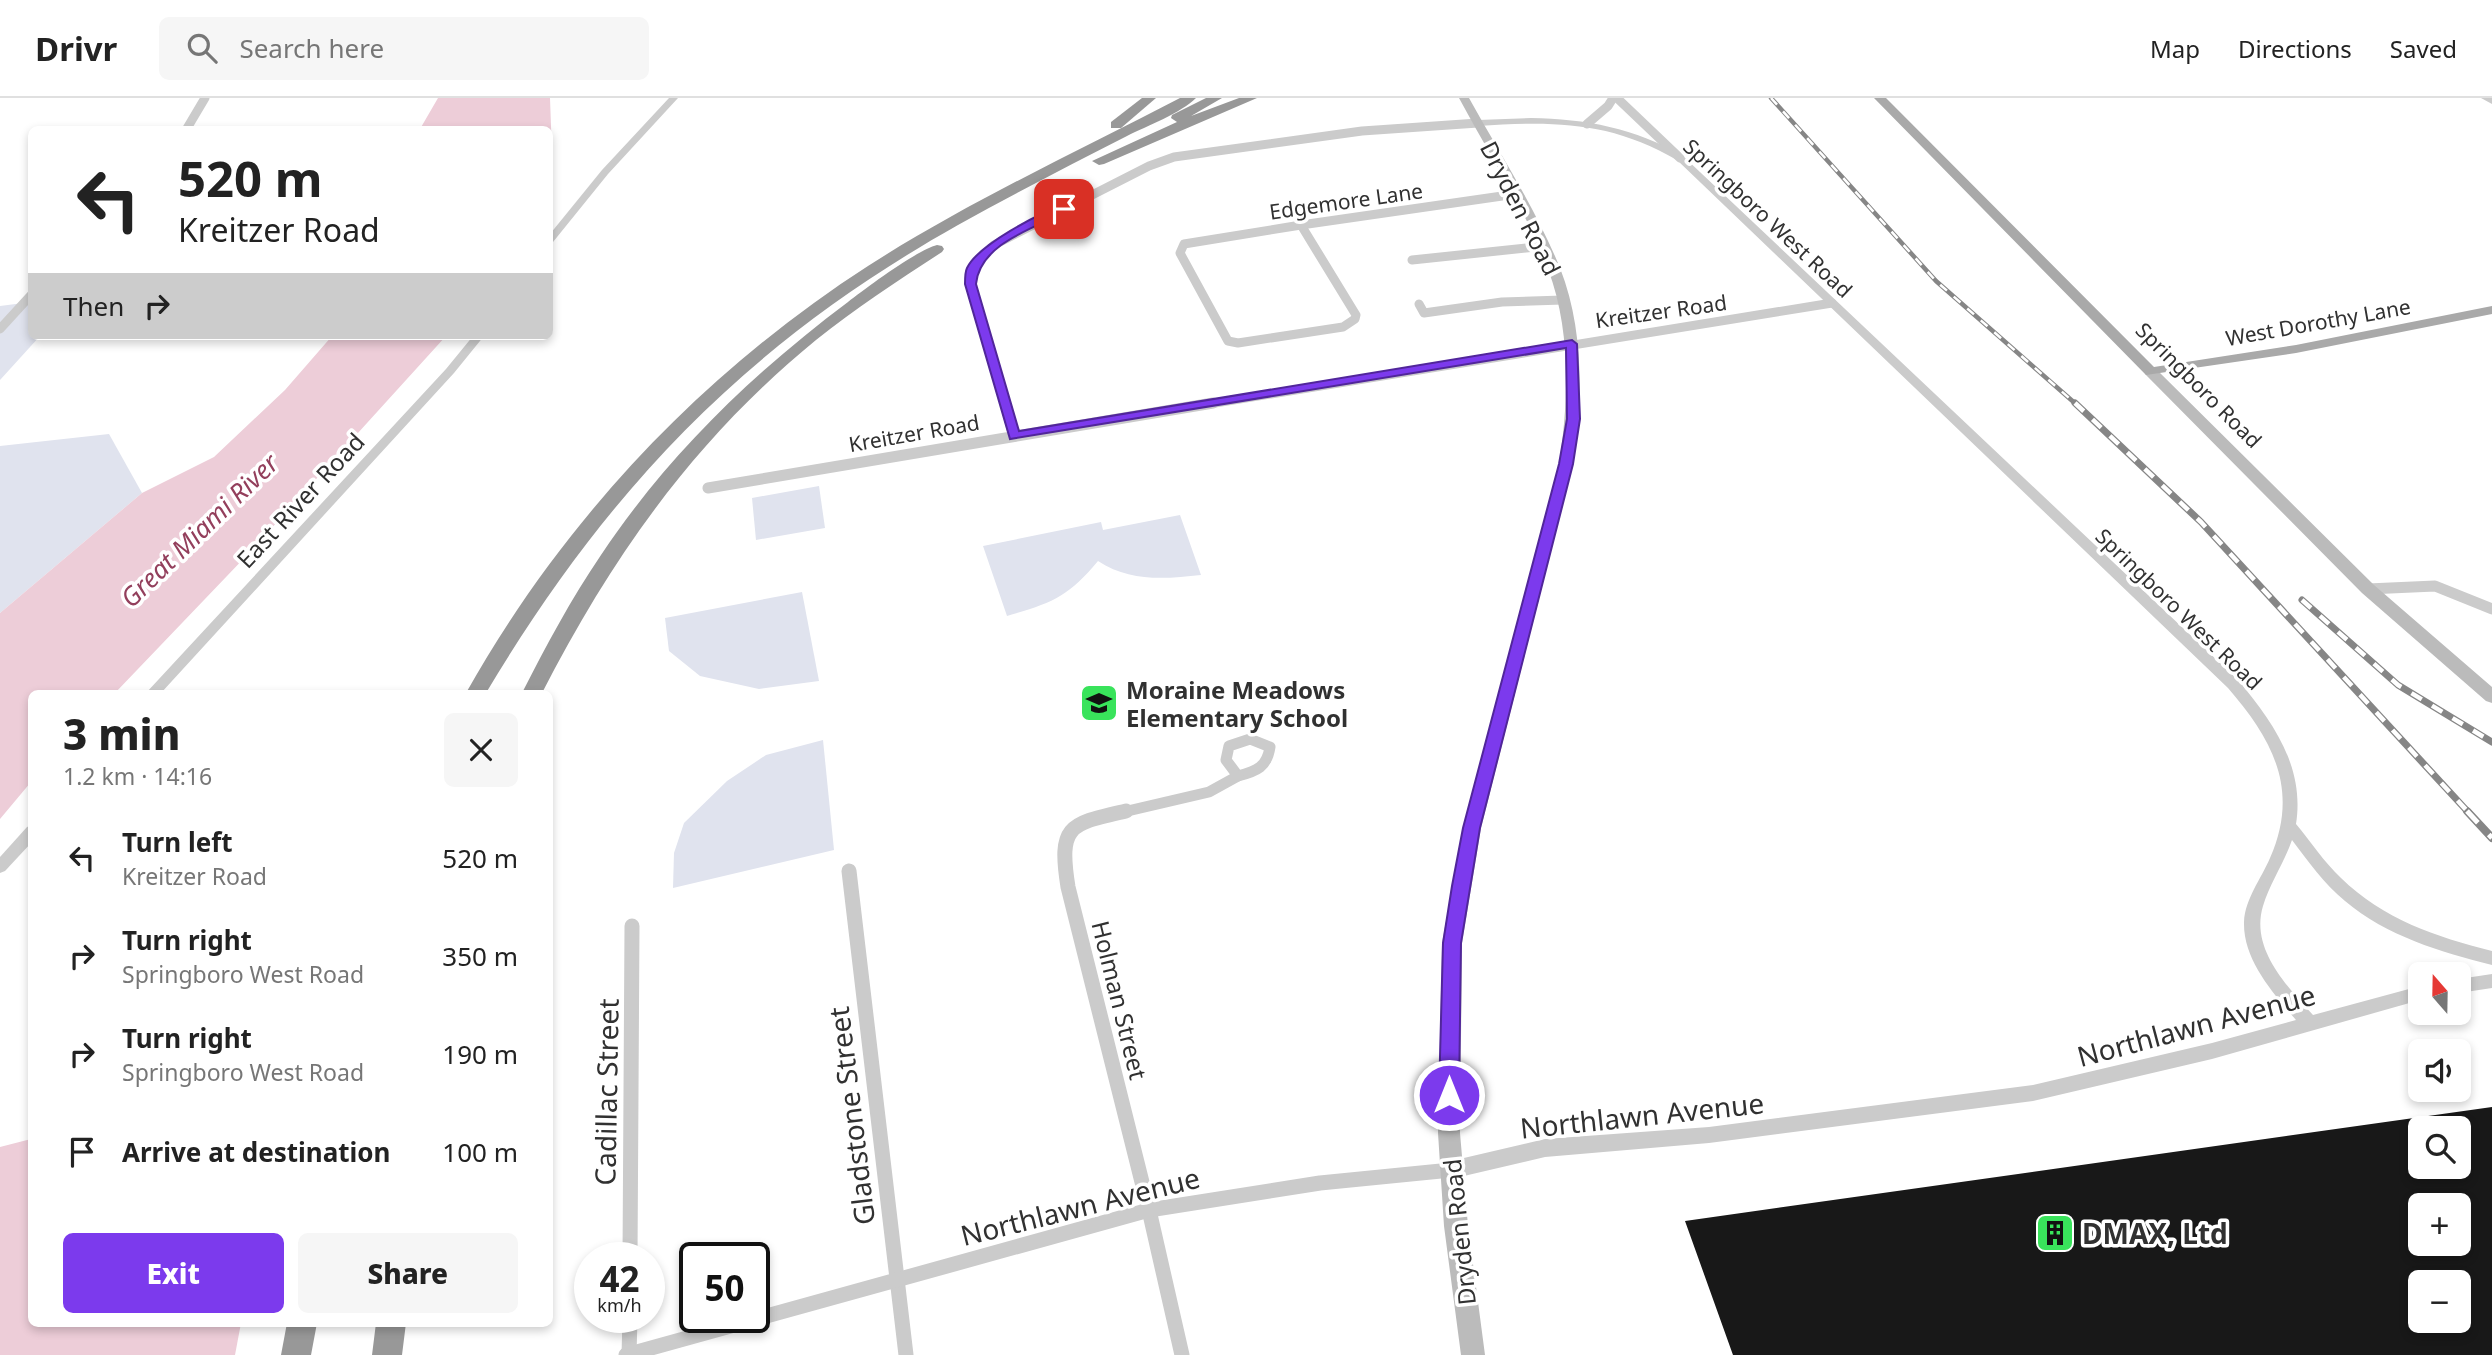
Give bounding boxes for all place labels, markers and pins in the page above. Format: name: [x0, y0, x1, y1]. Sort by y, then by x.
pin: [1034, 179, 1094, 239]
place label: Moraine Meadows Elementary School: [1126, 673, 1348, 734]
school or university icon: Moraine Meadows Elementary School: [1078, 682, 1120, 724]
building icon: DMAX, Ltd: [2034, 1212, 2076, 1254]
place label: DMAX, Ltd: [2082, 1214, 2228, 1252]

